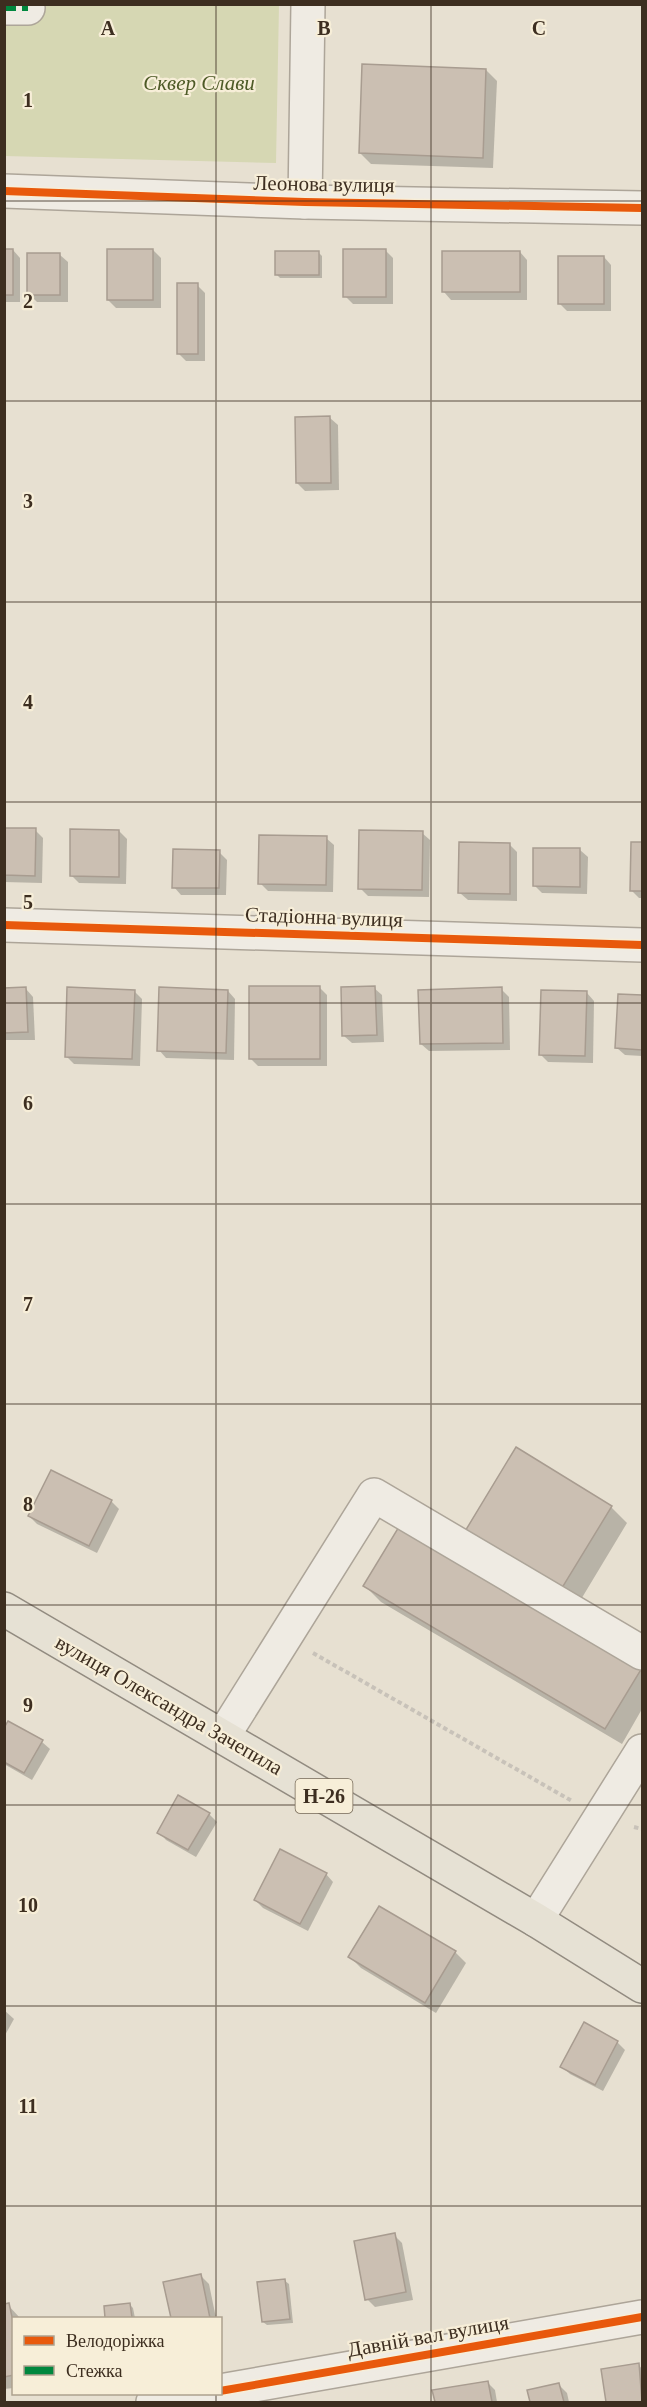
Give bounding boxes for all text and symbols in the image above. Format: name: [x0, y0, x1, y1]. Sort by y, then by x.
text: A: [101, 17, 116, 39]
text: B: [317, 17, 331, 39]
text: C: [532, 17, 546, 39]
park label: Сквер Слави: [143, 71, 255, 95]
text: 1: [23, 89, 33, 111]
street label: Леонова вулиця: [253, 171, 395, 197]
text: 2: [23, 290, 33, 312]
text: 3: [23, 490, 33, 512]
text: 4: [23, 691, 33, 713]
text: 5: [23, 891, 33, 913]
street label: Стадіонна вулиця: [245, 902, 404, 932]
text: 6: [23, 1092, 33, 1114]
text: 7: [23, 1293, 33, 1315]
text: 8: [23, 1493, 33, 1515]
street label: вулиця Олександра Зачепила: [51, 1630, 287, 1780]
text: 9: [23, 1694, 33, 1716]
road number: Н-26: [296, 1779, 352, 1813]
text: 10: [18, 1894, 38, 1916]
text: 11: [19, 2095, 37, 2117]
street label: Давній вал вулиця: [345, 2310, 511, 2362]
legend: [12, 2317, 222, 2395]
text: Велодоріжка: [66, 2331, 165, 2351]
text: Стежка: [66, 2361, 123, 2381]

